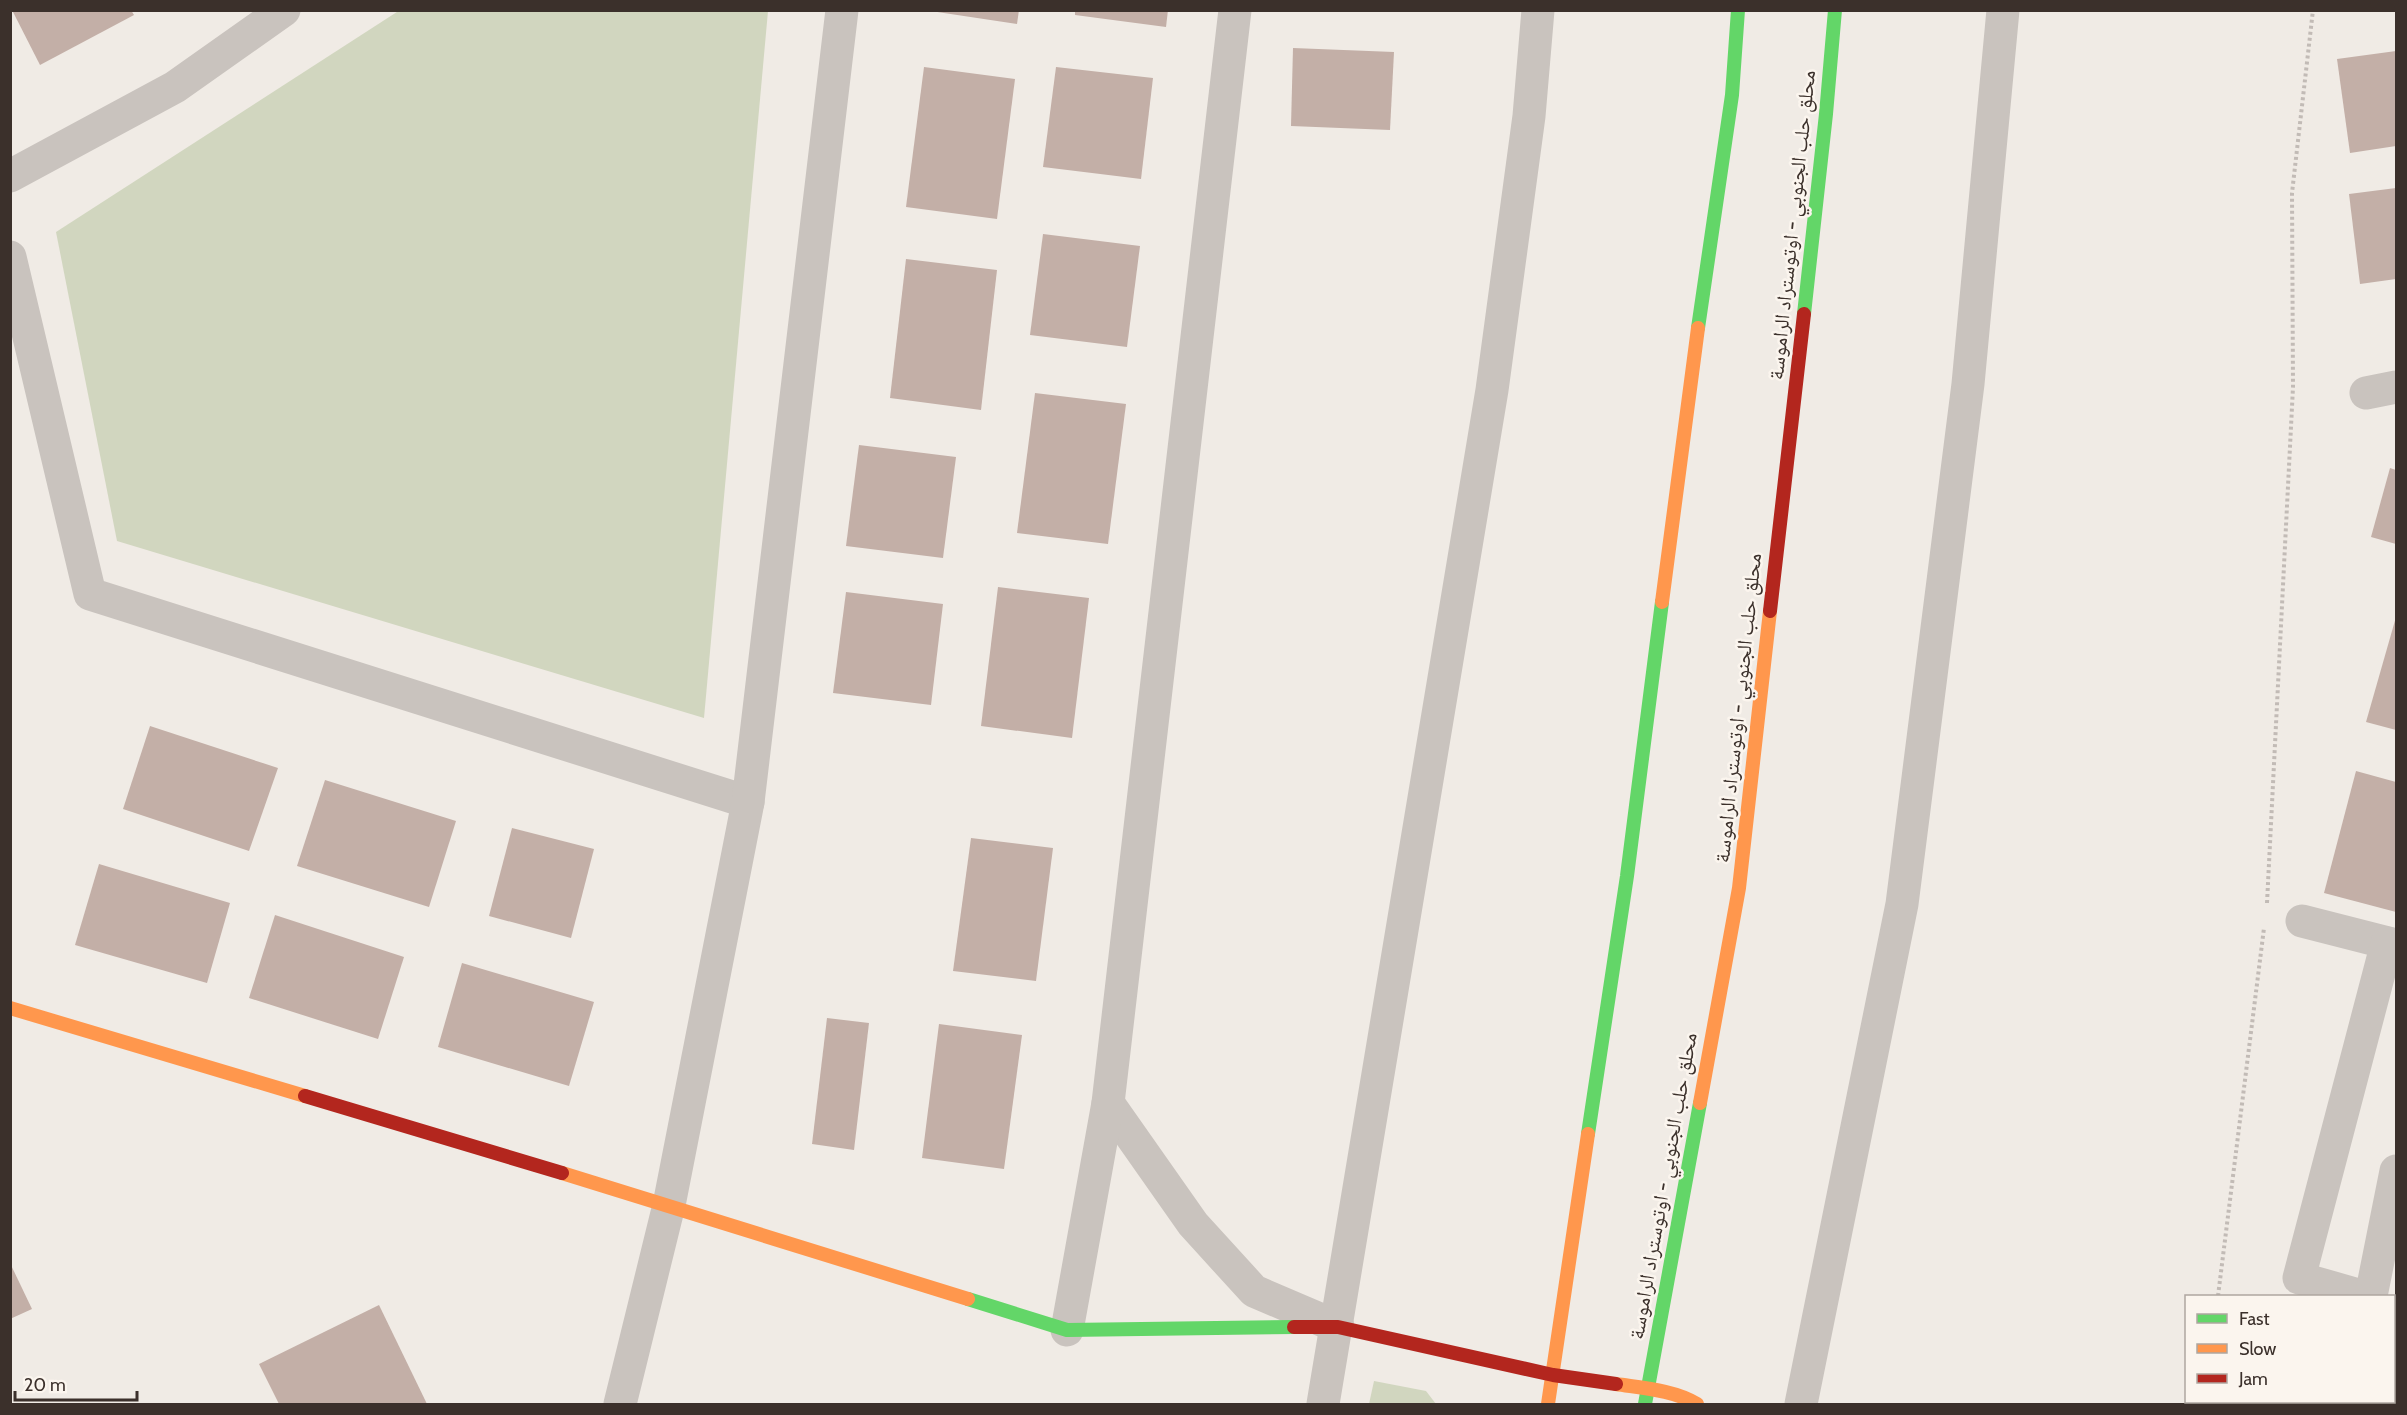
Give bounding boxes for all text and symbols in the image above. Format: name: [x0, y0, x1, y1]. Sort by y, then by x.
street label: محلق حلب الجنوبي - اوتوستراد الراموسة: [1763, 69, 1825, 381]
street label: محلق حلب الجنوبي - اوتوستراد الراموسة: [1709, 552, 1771, 864]
street label: محلق حلب الجنوبي - اوتوستراد الراموسة: [1623, 1031, 1706, 1342]
legend: [2185, 1295, 2395, 1403]
text: Fast: [2239, 1308, 2270, 1330]
text: Slow: [2239, 1338, 2276, 1360]
scale bar: [15, 1364, 136, 1402]
text: Jam: [2238, 1368, 2268, 1390]
text: 20 m: [24, 1374, 66, 1396]

